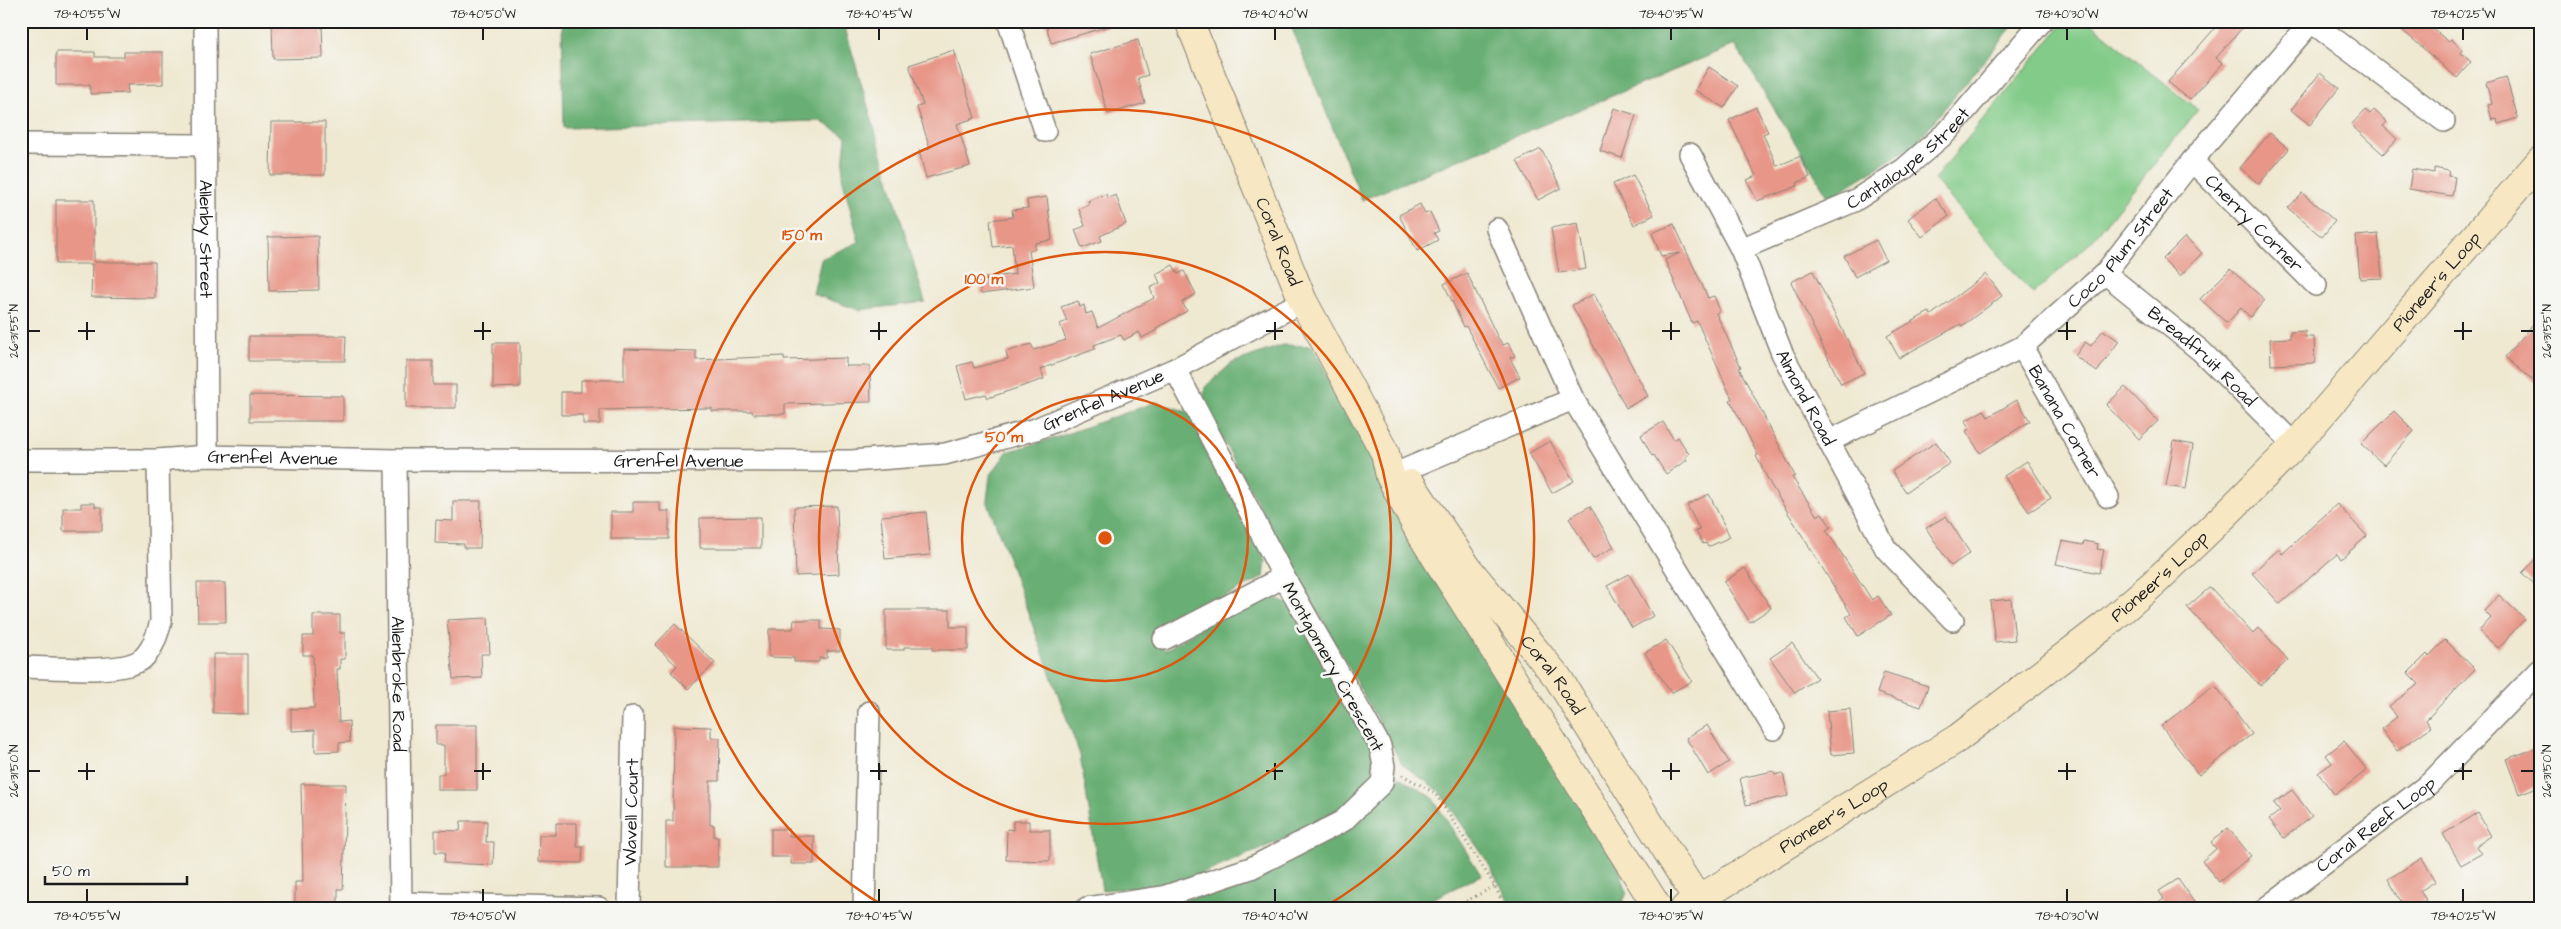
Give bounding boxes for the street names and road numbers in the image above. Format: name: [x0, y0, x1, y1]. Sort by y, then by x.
street label: Cantaloupe Street: [1843, 101, 1976, 215]
street label: Cherry Corner: [2199, 168, 2309, 278]
street label: Allenby Street: [192, 180, 219, 299]
street label: Coco Plum Street: [2062, 182, 2180, 313]
street label: Coral Road: [1250, 193, 1308, 289]
street label: Pioneer's Loop: [2386, 226, 2486, 337]
street label: Breadfruit Road: [2142, 300, 2262, 412]
street label: Almond Road: [1770, 345, 1841, 450]
street label: Banana Corner: [2022, 360, 2107, 483]
street label: Grenfel Avenue: [1038, 363, 1168, 437]
street label: Grenfel Avenue: [207, 444, 338, 471]
street label: Grenfel Avenue: [614, 448, 744, 473]
street label: Pioneer's Loop: [2105, 525, 2214, 628]
street label: Montgomery Crescent: [1275, 578, 1390, 757]
street label: Allenbroke Road: [385, 616, 412, 752]
street label: Coral Road: [1515, 630, 1590, 719]
street label: Wavell Court: [617, 757, 645, 866]
street label: Coral Reef Loop: [2310, 770, 2441, 878]
street label: Pioneer's Loop: [1774, 772, 1893, 859]

